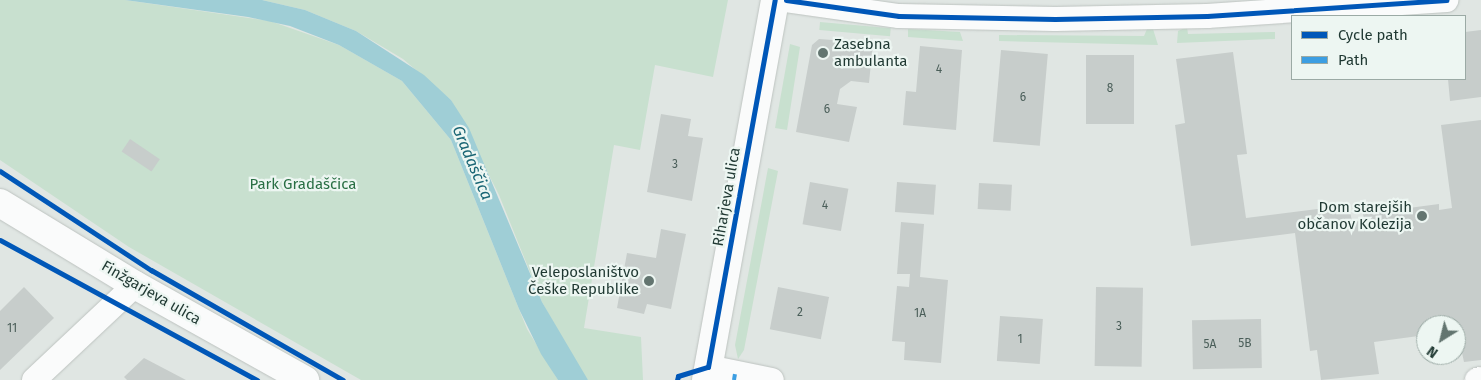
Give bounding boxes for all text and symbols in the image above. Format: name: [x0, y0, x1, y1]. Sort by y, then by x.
legend: [1291, 15, 1466, 80]
text: Cycle path: [1338, 26, 1408, 44]
place label: Zasebna ambulanta: [834, 35, 907, 70]
marker: Zasebna ambulanta: [816, 46, 830, 60]
text: Path: [1338, 51, 1368, 69]
house number: 4: [936, 63, 942, 77]
house number: 8: [1107, 82, 1113, 96]
house number: 6: [1020, 91, 1026, 105]
house number: 6: [824, 103, 830, 117]
water label: Gradaščica: [448, 123, 496, 203]
street label: Riharjeva ulica: [709, 146, 745, 248]
house number: 3: [672, 158, 678, 172]
park label: Park Gradaščica: [250, 176, 356, 194]
place label: Dom starejših občanov Kolezija: [1297, 198, 1412, 233]
house number: 4: [822, 199, 828, 213]
marker: Dom starejših občanov Kolezija: [1416, 210, 1428, 222]
street label: Finžgarjeva ulica: [98, 257, 204, 329]
place label: Veleposlaništvo Češke Republike: [528, 263, 639, 298]
marker: Veleposlaništvo Češke Republike: [643, 275, 655, 287]
house number: 2: [797, 306, 803, 320]
house number: 1A: [914, 307, 926, 321]
north arrow: [1416, 315, 1466, 365]
house number: 3: [1116, 320, 1122, 334]
house number: 11: [7, 322, 17, 336]
house number: 1: [1017, 333, 1023, 347]
house number: 5B: [1238, 337, 1252, 351]
house number: 5A: [1204, 338, 1216, 352]
text: N: [1424, 342, 1441, 361]

